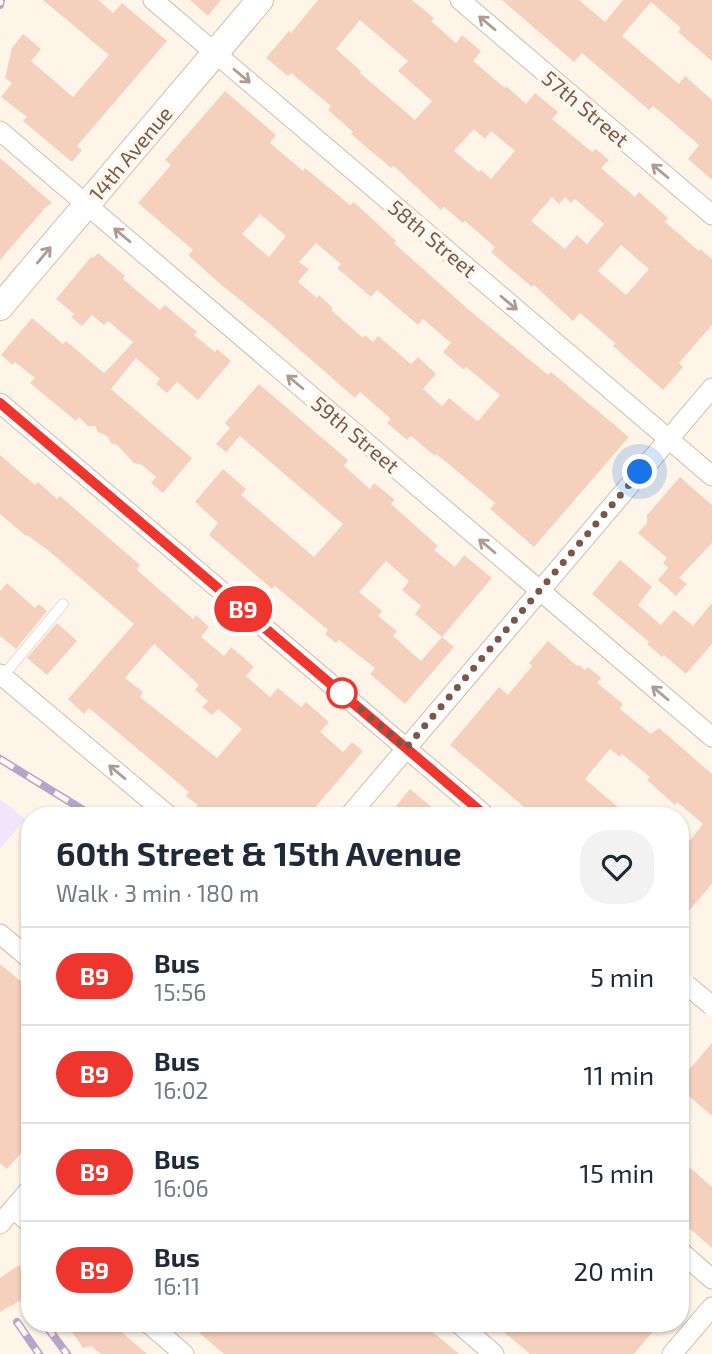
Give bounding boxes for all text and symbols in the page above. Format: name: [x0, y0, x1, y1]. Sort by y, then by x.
one-way arrow: [478, 15, 496, 31]
street label: 57th Street: [538, 65, 634, 151]
one-way arrow: [233, 68, 251, 84]
street label: 14th Avenue: [83, 101, 177, 205]
one-way arrow: [651, 163, 669, 179]
street label: 58th Street: [384, 194, 482, 282]
one-way arrow: [113, 227, 131, 243]
one-way arrow: [36, 246, 52, 264]
one-way arrow: [500, 295, 518, 311]
one-way arrow: [286, 374, 304, 390]
street label: 59th Street: [307, 390, 405, 478]
your location: [622, 454, 657, 489]
one-way arrow: [478, 538, 496, 554]
line badge: B9: [212, 586, 274, 632]
text: B9: [228, 594, 258, 623]
unlabelled marker: [327, 678, 357, 708]
one-way arrow: [651, 685, 669, 701]
one-way arrow: [108, 764, 126, 779]
button: heart: [580, 830, 654, 904]
text: 60th Street & 15th Avenue: [56, 833, 462, 873]
text: Walk · 3 min · 180 m: [56, 879, 259, 907]
text: Bus: [154, 947, 200, 978]
text: B9: [80, 961, 109, 990]
text: 5 min: [590, 961, 654, 992]
text: 15:56: [154, 978, 206, 1006]
text: Bus: [154, 1045, 200, 1076]
text: B9: [80, 1059, 109, 1088]
text: 11 min: [583, 1059, 654, 1090]
text: 16:02: [154, 1076, 209, 1104]
text: Bus: [154, 1143, 200, 1174]
text: B9: [80, 1157, 109, 1186]
text: 15 min: [580, 1157, 654, 1188]
text: 16:06: [154, 1174, 209, 1202]
text: Bus: [154, 1241, 200, 1272]
text: B9: [80, 1255, 109, 1284]
text: 20 min: [574, 1255, 654, 1286]
text: 16:11: [154, 1272, 200, 1300]

